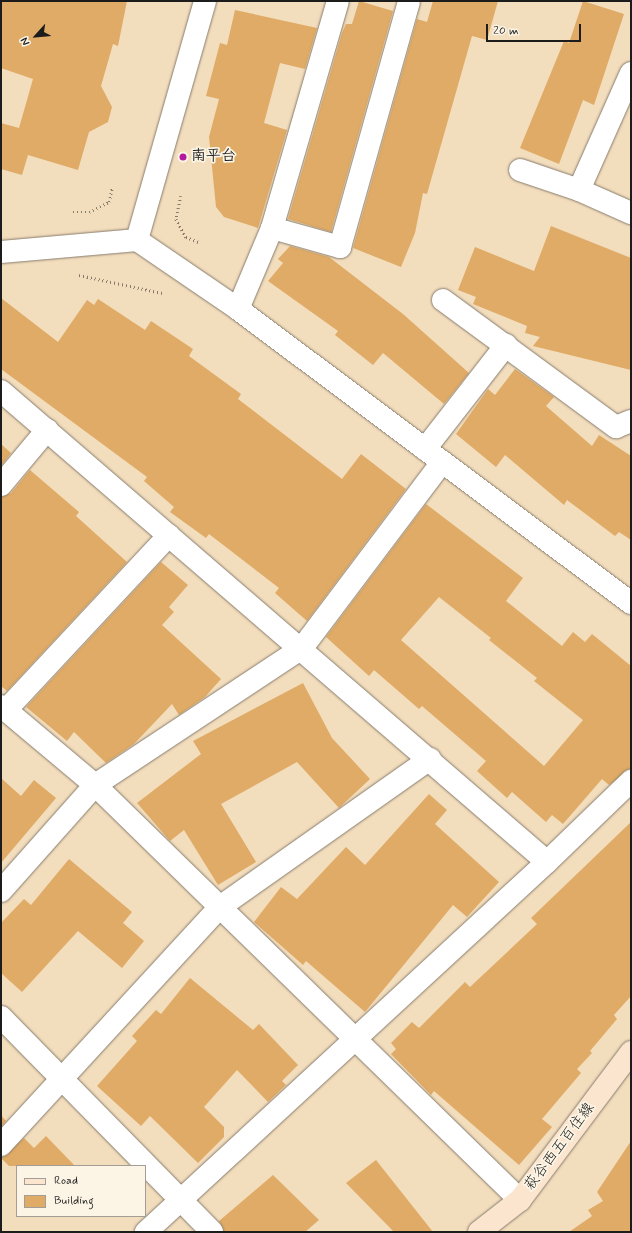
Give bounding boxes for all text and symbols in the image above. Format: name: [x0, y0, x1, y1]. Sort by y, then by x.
north arrow: [16, 16, 56, 56]
scale bar: [488, 16, 583, 42]
text: 20 m: [493, 23, 519, 39]
text: N: [17, 35, 33, 48]
place label: 南平台: [191, 148, 236, 166]
marker: 南平台: [178, 152, 188, 162]
street label: 萩谷西五百住線: [521, 1100, 599, 1194]
legend: [16, 1165, 146, 1217]
text: Road: [54, 1173, 78, 1189]
text: Building: [54, 1193, 94, 1209]

